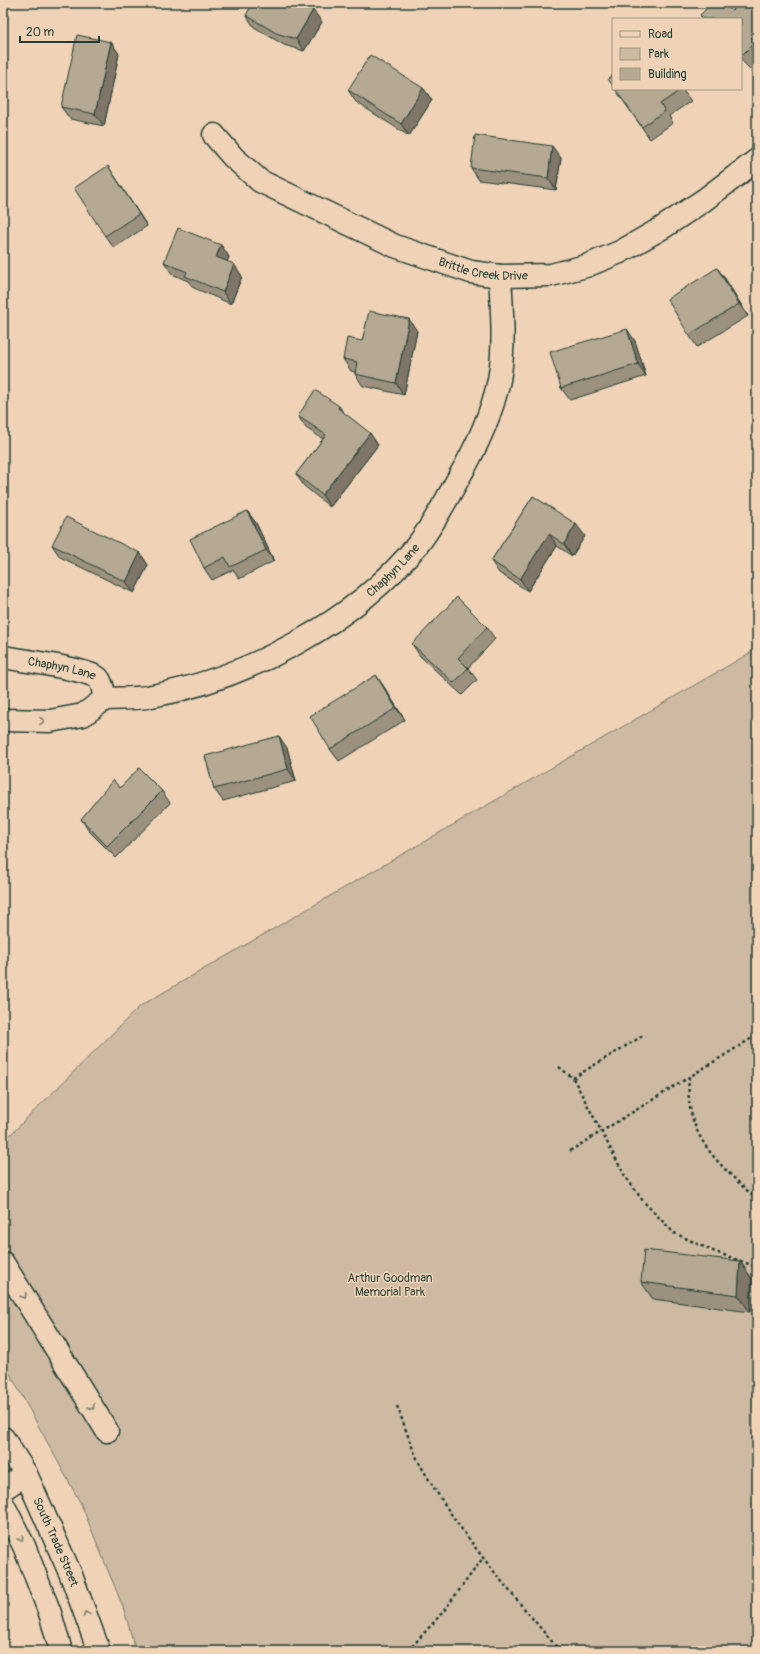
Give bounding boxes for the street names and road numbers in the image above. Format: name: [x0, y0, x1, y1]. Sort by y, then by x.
street label: Brittle Creek Drive: [436, 254, 528, 284]
street label: Chaphyn Lane: [364, 541, 423, 600]
street label: Chaphyn Lane: [27, 654, 98, 684]
street label: South Trade Street: [29, 1495, 82, 1589]

